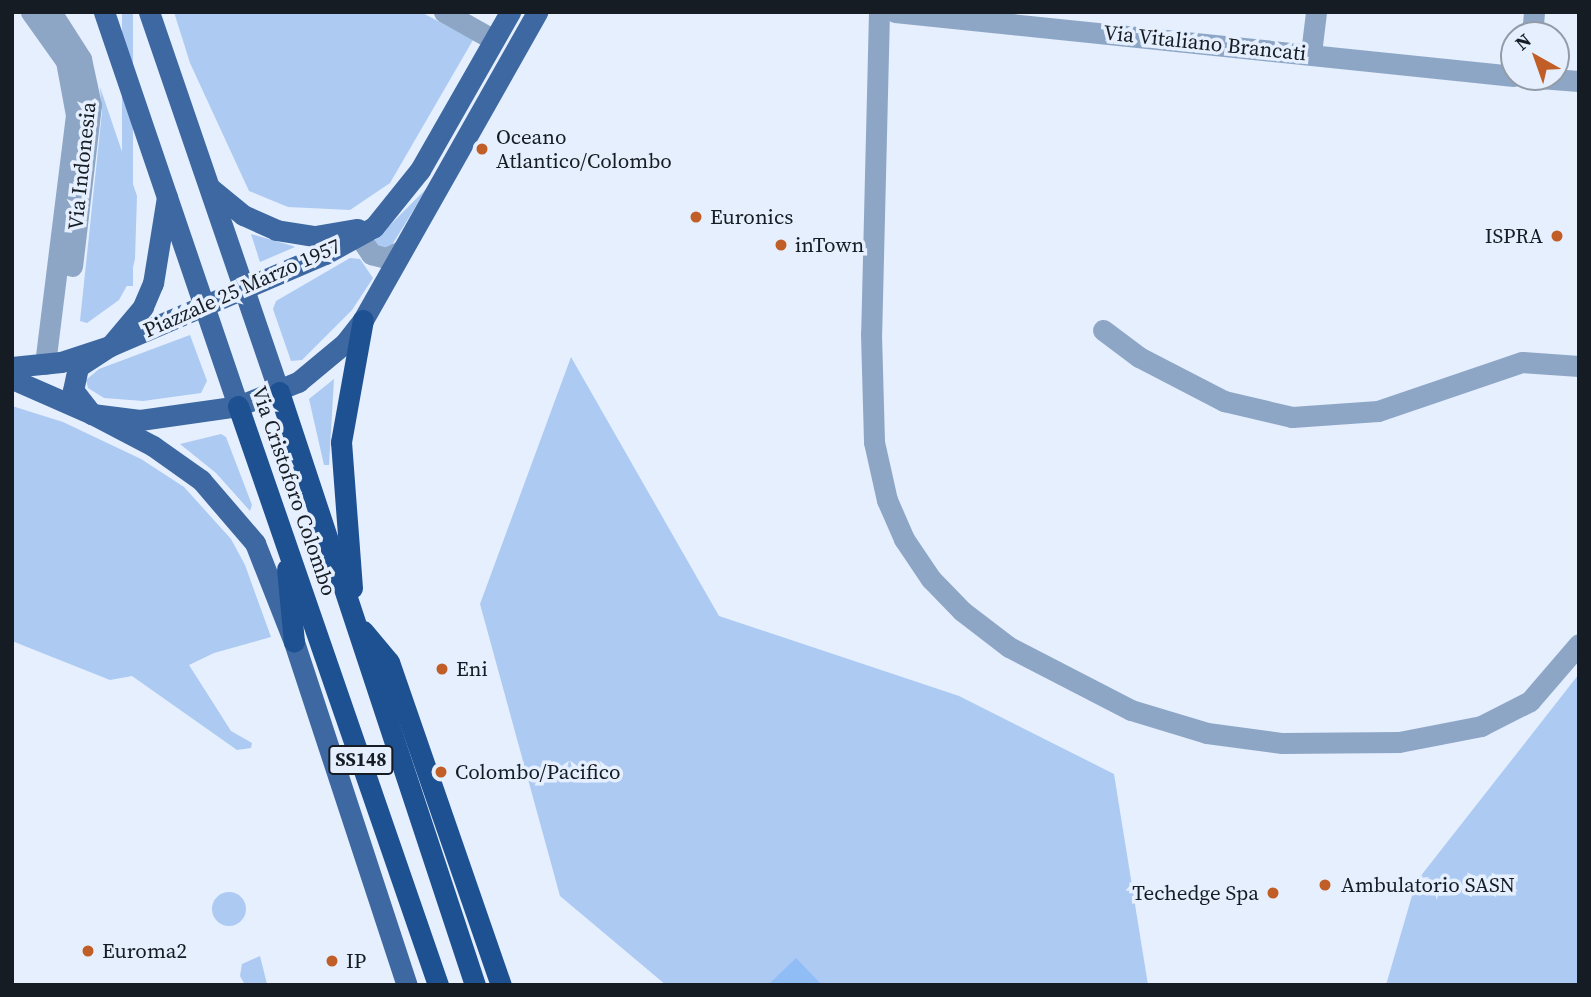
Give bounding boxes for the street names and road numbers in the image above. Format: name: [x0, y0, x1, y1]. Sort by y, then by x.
street label: Via Vitaliano Brancati: [1102, 20, 1308, 66]
street label: Via Indonesia: [63, 101, 101, 231]
street label: Piazzale 25 Marzo 1957: [140, 233, 344, 343]
street label: Via Cristoforo Colombo: [246, 383, 342, 599]
road number: SS148: [328, 744, 394, 776]

